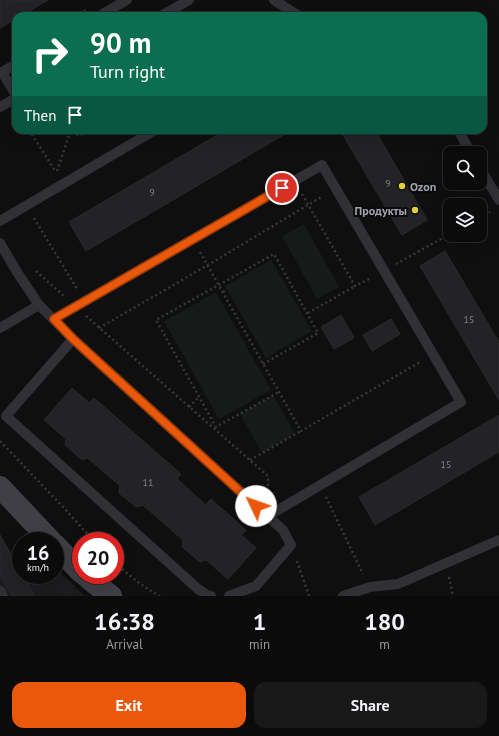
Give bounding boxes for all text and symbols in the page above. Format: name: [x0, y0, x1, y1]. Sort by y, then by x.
text: 90 m: [90, 24, 151, 61]
icon: right: [24, 28, 76, 80]
text: Turn right: [90, 60, 165, 83]
icon: arrive: [64, 104, 86, 126]
text: Then: [24, 106, 56, 125]
map controls: [443, 146, 487, 242]
button: search: [443, 146, 487, 190]
pin: [265, 171, 299, 205]
icon: arrive: [271, 177, 293, 199]
house number: 9: [385, 177, 391, 190]
place label: Ozon: [410, 179, 436, 194]
marker: Ozon: [397, 181, 407, 191]
house number: 9: [149, 186, 155, 199]
button: layers: [443, 198, 487, 242]
place label: Продукты: [355, 203, 407, 218]
marker: Продукты: [410, 205, 420, 215]
house number: 15: [464, 313, 474, 326]
house number: 15: [441, 458, 451, 471]
house number: 11: [143, 476, 153, 489]
position arrow: [235, 485, 277, 527]
speed limit sign: 20: [72, 532, 124, 584]
text: 16: [27, 540, 49, 566]
text: km/h: [27, 561, 49, 574]
text: 16:38: [94, 606, 155, 637]
text: 1: [253, 606, 266, 637]
text: 180: [364, 606, 405, 637]
text: Arrival: [106, 636, 143, 653]
text: min: [249, 636, 270, 653]
text: m: [379, 636, 390, 653]
button: Exit: [12, 682, 246, 728]
button: Share: [254, 682, 487, 728]

